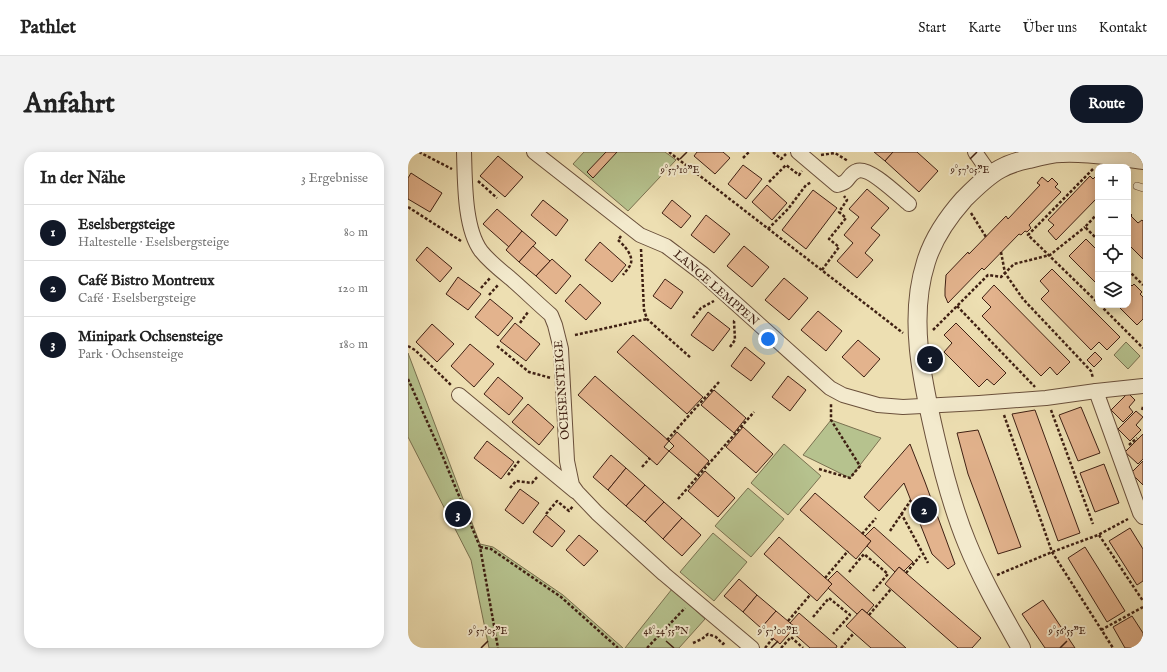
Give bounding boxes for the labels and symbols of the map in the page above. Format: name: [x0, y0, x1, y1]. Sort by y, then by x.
text: 9°57'10"E: [659, 164, 700, 177]
text: 9°57'05"E: [949, 164, 990, 177]
street label: LANGE LEMPPEN: [670, 247, 762, 330]
your location: [758, 329, 778, 349]
street label: OCHSENSTEIGE: [551, 340, 573, 440]
pin: 1: [917, 344, 943, 374]
pin: 2: [911, 495, 937, 525]
pin: 3: [445, 499, 471, 529]
text: 9°57'05"E: [467, 625, 508, 638]
text: 48°24'55"N: [643, 625, 689, 638]
text: 9°57'00"E: [757, 625, 798, 638]
text: 9°56'55"E: [1047, 625, 1086, 638]

